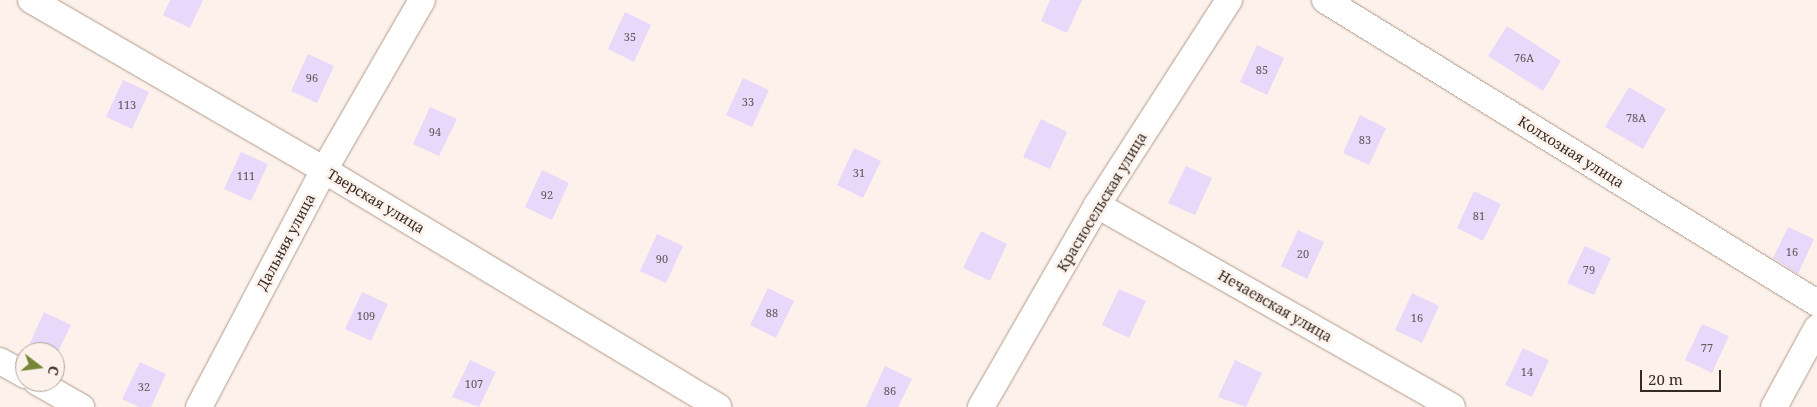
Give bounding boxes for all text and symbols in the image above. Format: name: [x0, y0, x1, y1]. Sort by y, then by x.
house number: 35: [624, 30, 636, 44]
house number: 76А: [1514, 51, 1534, 65]
house number: 85: [1256, 63, 1268, 77]
house number: 96: [306, 71, 318, 85]
house number: 33: [742, 95, 754, 109]
house number: 113: [118, 98, 136, 112]
house number: 78А: [1626, 111, 1646, 125]
street label: Колхозная улица: [1515, 113, 1627, 191]
house number: 94: [429, 125, 441, 139]
street label: Красносельская улица: [1054, 129, 1150, 275]
house number: 83: [1359, 133, 1371, 147]
street label: Тверская улица: [324, 165, 428, 237]
house number: 31: [853, 166, 865, 180]
house number: 111: [237, 169, 255, 183]
house number: 92: [541, 188, 553, 202]
street label: Дальняя улица: [254, 191, 318, 293]
house number: 81: [1473, 209, 1485, 223]
house number: 16: [1786, 245, 1798, 259]
house number: 20: [1297, 247, 1309, 261]
house number: 90: [656, 252, 668, 266]
house number: 79: [1583, 263, 1595, 277]
street label: Нечаевская улица: [1215, 267, 1335, 345]
house number: 88: [766, 306, 778, 320]
house number: 109: [357, 309, 375, 323]
house number: 16: [1411, 311, 1423, 325]
house number: 77: [1701, 341, 1713, 355]
north arrow: [15, 342, 65, 392]
scale bar: [1642, 360, 1723, 392]
text: С: [44, 364, 64, 378]
house number: 14: [1521, 365, 1533, 379]
text: 20 m: [1648, 369, 1683, 389]
house number: 107: [465, 377, 483, 391]
house number: 32: [138, 380, 150, 394]
house number: 86: [884, 384, 896, 398]

